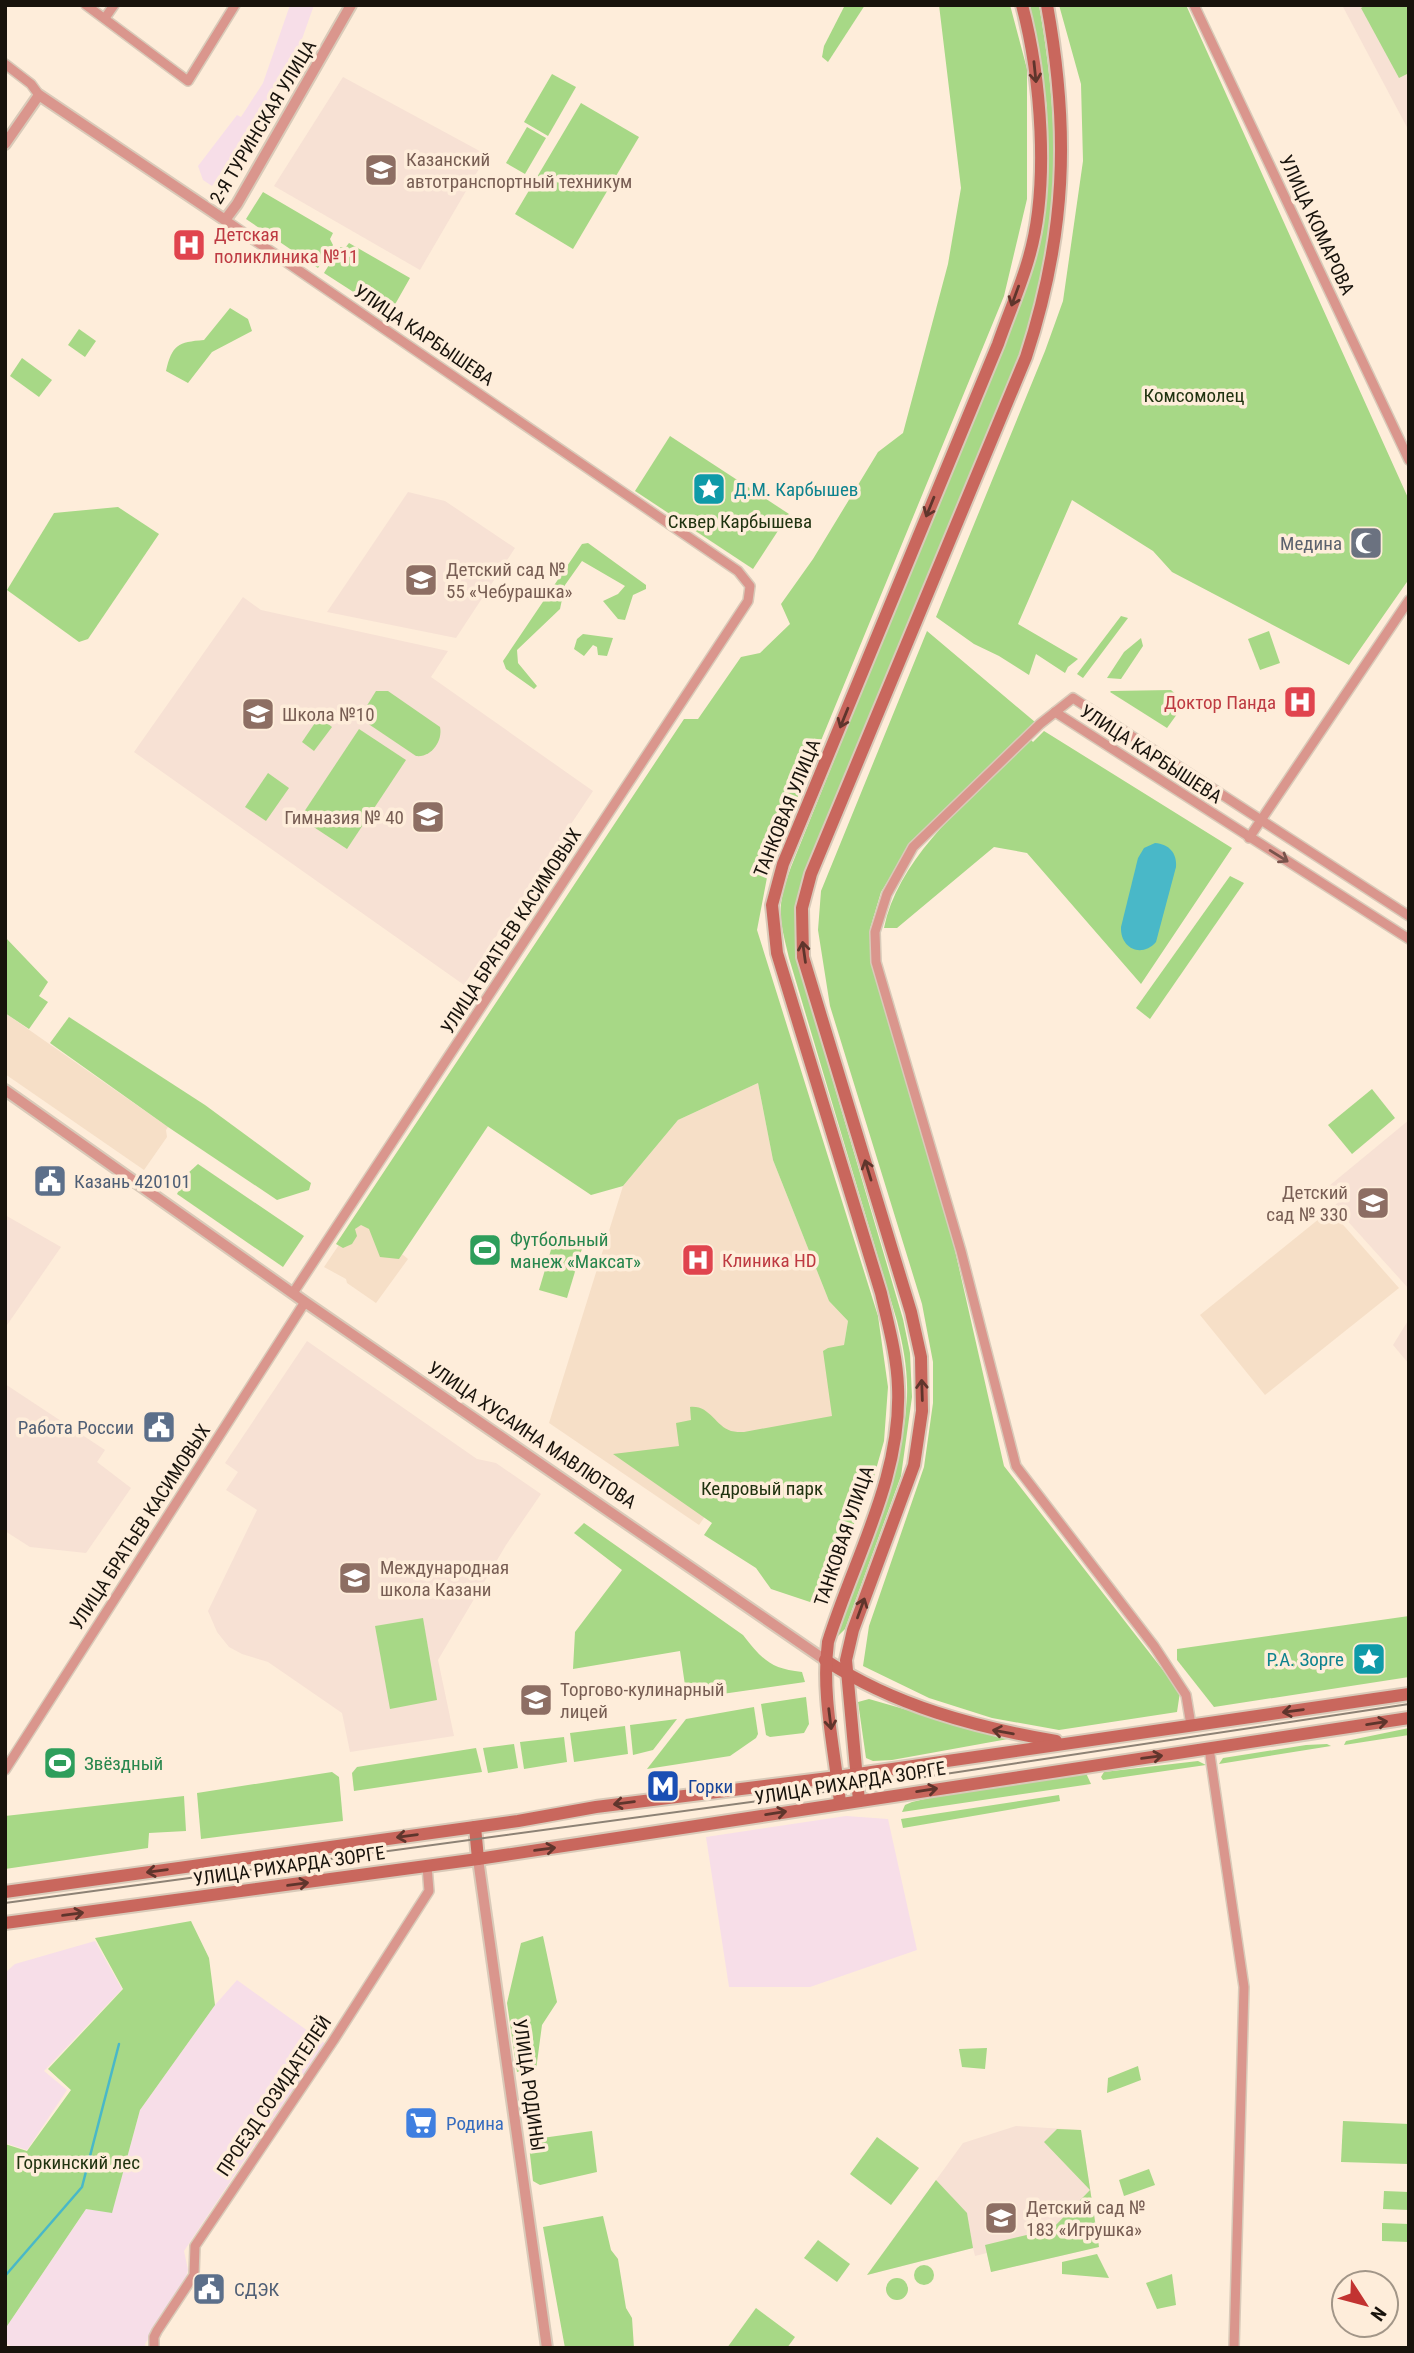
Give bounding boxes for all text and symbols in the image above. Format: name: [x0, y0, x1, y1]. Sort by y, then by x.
street label: 2-Я ТУРИНСКАЯ УЛИЦА: [205, 36, 321, 208]
one-way arrow: [1029, 60, 1042, 83]
place label: Казанский автотранспортный техникум: [406, 148, 632, 193]
school or university icon: Казанский автотранспортный техникум: [362, 151, 400, 189]
street label: УЛИЦА КОМАРОВА: [1275, 151, 1359, 299]
place label: Детская поликлиника №11: [214, 223, 358, 268]
hospital icon: Детская поликлиника №11: [170, 226, 208, 264]
street label: УЛИЦА КАРБЫШЕВА: [349, 280, 499, 390]
one-way arrow: [1008, 285, 1020, 307]
park label: Комсомолец: [1144, 384, 1244, 407]
place icon: Д.М. Карбышев: [690, 470, 728, 508]
place label: Д.М. Карбышев: [734, 478, 858, 501]
one-way arrow: [923, 496, 936, 518]
park label: Сквер Карбышева: [668, 510, 812, 533]
mosque icon: Медина: [1347, 524, 1385, 562]
place label: Медина: [1280, 532, 1342, 555]
place label: Детский сад № 55 «Чебурашка»: [446, 558, 573, 603]
school or university icon: Детский сад № 55 «Чебурашка»: [402, 561, 440, 599]
hospital icon: Доктор Панда: [1281, 683, 1319, 721]
place label: Доктор Панда: [1164, 691, 1276, 714]
school or university icon: Школа №10: [239, 695, 277, 733]
street label: УЛИЦА КАРБЫШЕВА: [1076, 700, 1226, 808]
place label: Школа №10: [282, 703, 375, 726]
one-way arrow: [836, 706, 849, 728]
street label: ТАНКОВАЯ УЛИЦА: [749, 736, 825, 880]
school or university icon: Гимназия № 40: [409, 798, 447, 836]
place label: Гимназия № 40: [284, 806, 404, 829]
street label: УЛИЦА БРАТЬЕВ КАСИМОВЫХ: [436, 824, 586, 1038]
one-way arrow: [1268, 850, 1288, 864]
one-way arrow: [797, 941, 810, 964]
one-way arrow: [861, 1159, 874, 1181]
public building icon: Казань 420101: [31, 1162, 69, 1200]
place label: Казань 420101: [74, 1170, 191, 1193]
place label: Детский сад № 330: [1266, 1181, 1348, 1226]
school or university icon: Детский сад № 330: [1354, 1184, 1392, 1222]
place label: Футбольный манеж «Максат»: [510, 1228, 641, 1273]
sports icon: Футбольный манеж «Максат»: [466, 1231, 504, 1269]
hospital icon: Клиника HD: [679, 1241, 717, 1279]
place label: Клиника HD: [722, 1249, 817, 1272]
street label: УЛИЦА ХУСАИНА МАВЛЮТОВА: [423, 1357, 641, 1514]
one-way arrow: [915, 1379, 928, 1402]
public building icon: Работа России: [140, 1408, 178, 1446]
place label: Работа России: [18, 1416, 134, 1439]
street label: УЛИЦА БРАТЬЕВ КАСИМОВЫХ: [65, 1420, 215, 1634]
street label: ТАНКОВАЯ УЛИЦА: [809, 1463, 879, 1609]
park label: Кедровый парк: [701, 1477, 823, 1500]
place label: Международная школа Казани: [380, 1556, 509, 1601]
school or university icon: Международная школа Казани: [336, 1559, 374, 1597]
one-way arrow: [856, 1597, 868, 1619]
place icon: Р.А. Зорге: [1350, 1640, 1388, 1678]
place label: Р.А. Зорге: [1267, 1648, 1344, 1671]
place label: Торгово-кулинарный лицей: [560, 1678, 725, 1723]
school or university icon: Торгово-кулинарный лицей: [517, 1681, 555, 1719]
one-way arrow: [1282, 1704, 1305, 1717]
one-way arrow: [824, 1707, 837, 1729]
one-way arrow: [1365, 1716, 1388, 1729]
one-way arrow: [992, 1725, 1015, 1738]
sports icon: Звёздный: [41, 1744, 79, 1782]
one-way arrow: [1140, 1750, 1163, 1763]
place label: Звёздный: [84, 1752, 163, 1775]
street label: УЛИЦА РИХАРДА ЗОРГЕ: [753, 1757, 947, 1809]
metro station icon: Горки: [644, 1767, 682, 1805]
place label: Горки: [688, 1775, 733, 1798]
one-way arrow: [915, 1784, 938, 1797]
one-way arrow: [613, 1797, 636, 1810]
one-way arrow: [764, 1806, 787, 1819]
one-way arrow: [396, 1830, 419, 1843]
street label: УЛИЦА РИХАРДА ЗОРГЕ: [192, 1841, 386, 1891]
one-way arrow: [533, 1842, 556, 1855]
one-way arrow: [147, 1865, 169, 1878]
one-way arrow: [286, 1877, 309, 1890]
one-way arrow: [61, 1908, 84, 1921]
street label: ПРОЕЗД СОЗИДАТЕЛЕЙ: [212, 2011, 336, 2181]
street label: УЛИЦА РОДИНЫ: [508, 2017, 550, 2153]
supermarket icon: Родина: [402, 2104, 440, 2142]
place label: Родина: [446, 2112, 504, 2135]
park label: Горкинский лес: [16, 2151, 140, 2174]
place label: Детский сад № 183 «Игрушка»: [1026, 2196, 1146, 2241]
school or university icon: Детский сад № 183 «Игрушка»: [982, 2199, 1020, 2237]
north arrow: [1330, 2269, 1400, 2339]
public building icon: СДЭК: [190, 2270, 228, 2308]
place label: СДЭК: [234, 2278, 280, 2301]
text: N: [1366, 2302, 1391, 2325]

